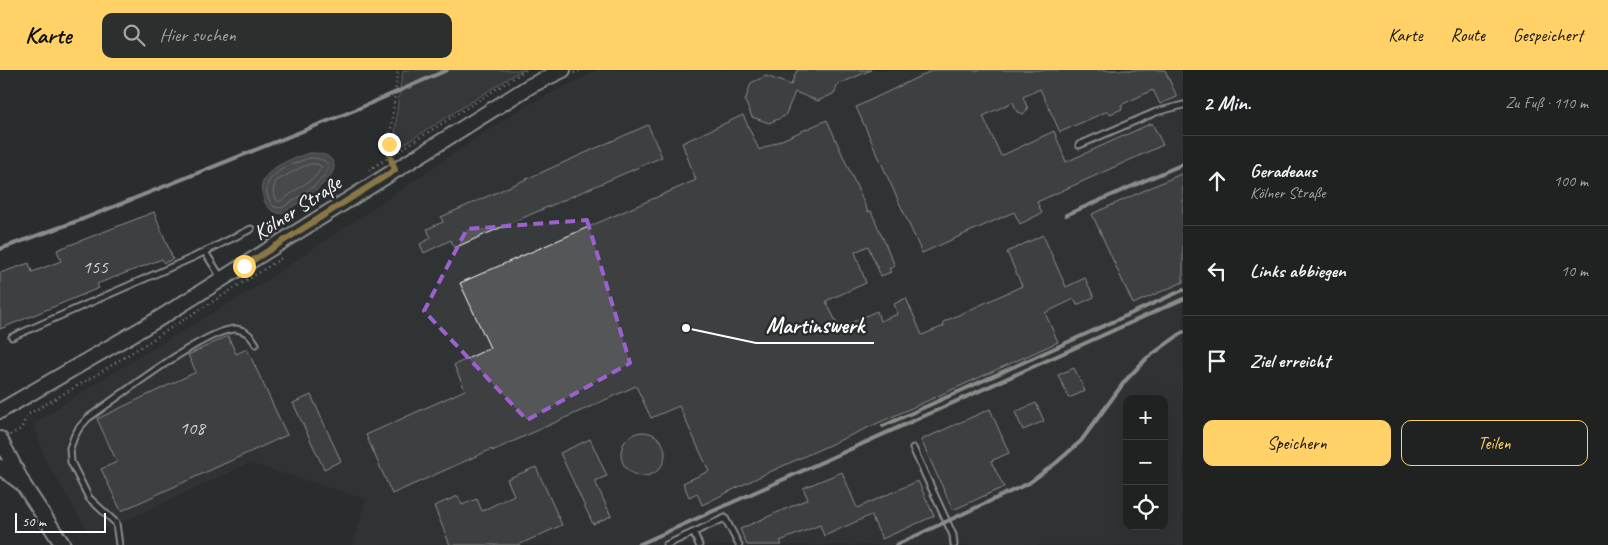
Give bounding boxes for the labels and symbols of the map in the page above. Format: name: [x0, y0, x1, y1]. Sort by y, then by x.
route end: [378, 133, 401, 156]
street label: Kölner Straße: [248, 169, 347, 246]
house number: 155: [82, 255, 109, 279]
route start: [233, 255, 256, 278]
callout: Martinswerk: [756, 306, 874, 343]
text: Martinswerk: [766, 312, 866, 340]
house number: 108: [179, 416, 207, 440]
scale bar: [15, 510, 106, 533]

